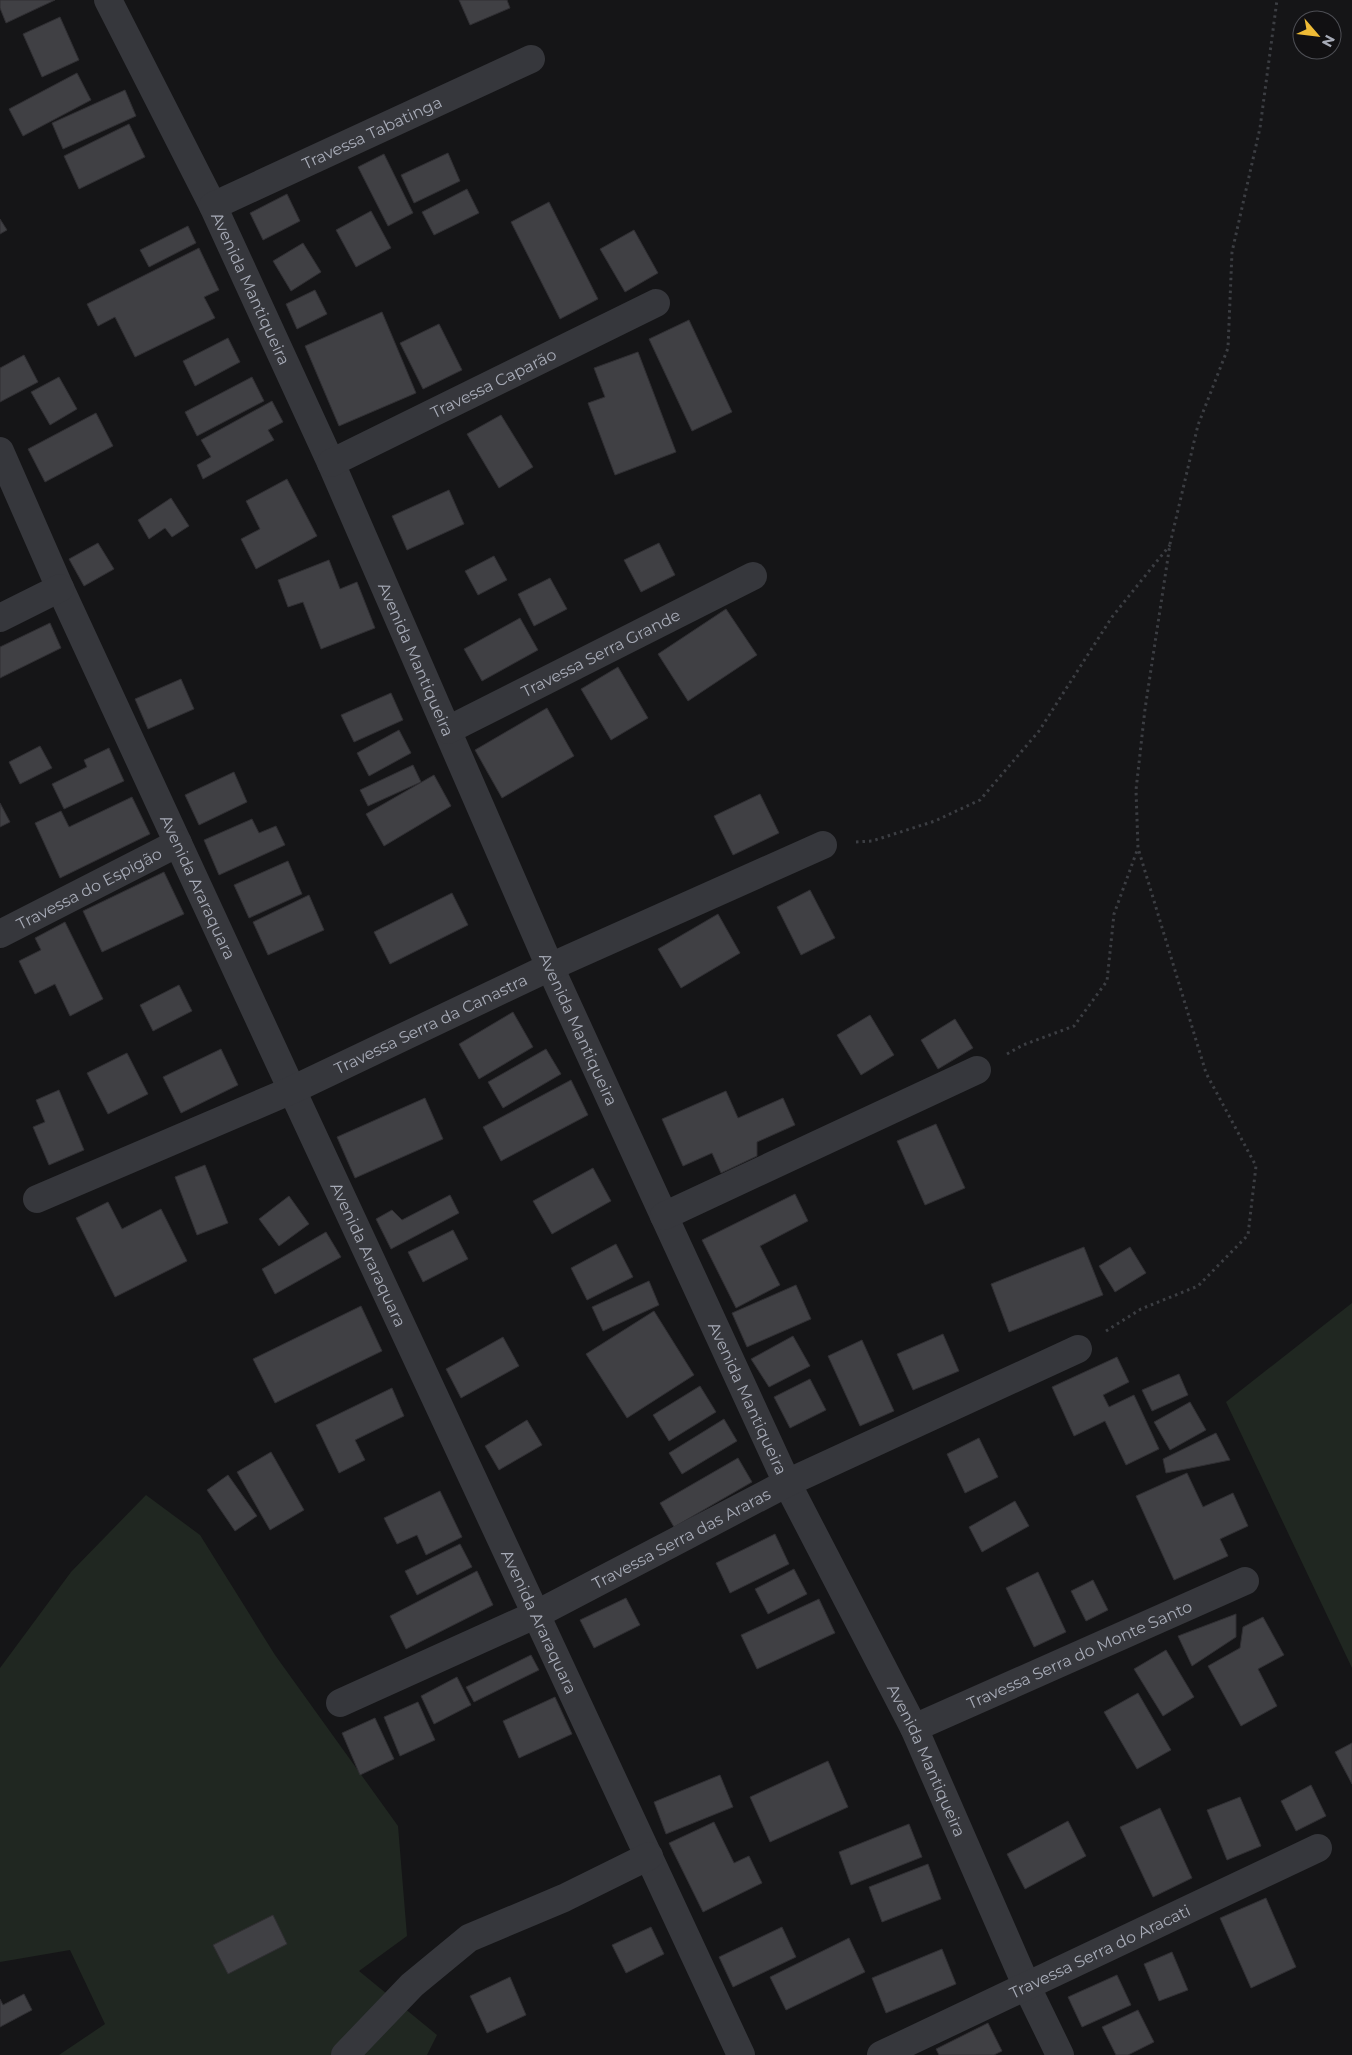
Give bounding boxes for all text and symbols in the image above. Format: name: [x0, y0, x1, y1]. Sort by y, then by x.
north arrow: [1292, 10, 1342, 60]
text: N: [1318, 32, 1339, 50]
street label: Travessa Tabatinga: [299, 93, 445, 174]
street label: Avenida Mantiqueira: [207, 209, 294, 368]
street label: Travessa Caparão: [428, 345, 560, 422]
street label: Avenida Mantiqueira: [374, 580, 458, 739]
street label: Travessa Serra Grande: [518, 605, 684, 701]
street label: Avenida Araraquara: [156, 812, 239, 963]
street label: Travessa do Espigão: [13, 844, 165, 934]
street label: Avenida Mantiqueira: [535, 950, 621, 1109]
street label: Travessa Serra da Canastra: [331, 970, 531, 1078]
street label: Avenida Araraquara: [326, 1179, 410, 1330]
street label: Avenida Mantiqueira: [704, 1319, 791, 1478]
street label: Travessa Serra das Araras: [589, 1484, 774, 1593]
street label: Avenida Araraquara: [497, 1547, 581, 1697]
street label: Travessa Serra do Monte Santo: [964, 1597, 1195, 1713]
street label: Avenida Mantiqueira: [883, 1681, 969, 1840]
street label: Travessa Serra do Aracati: [1007, 1901, 1193, 2003]

